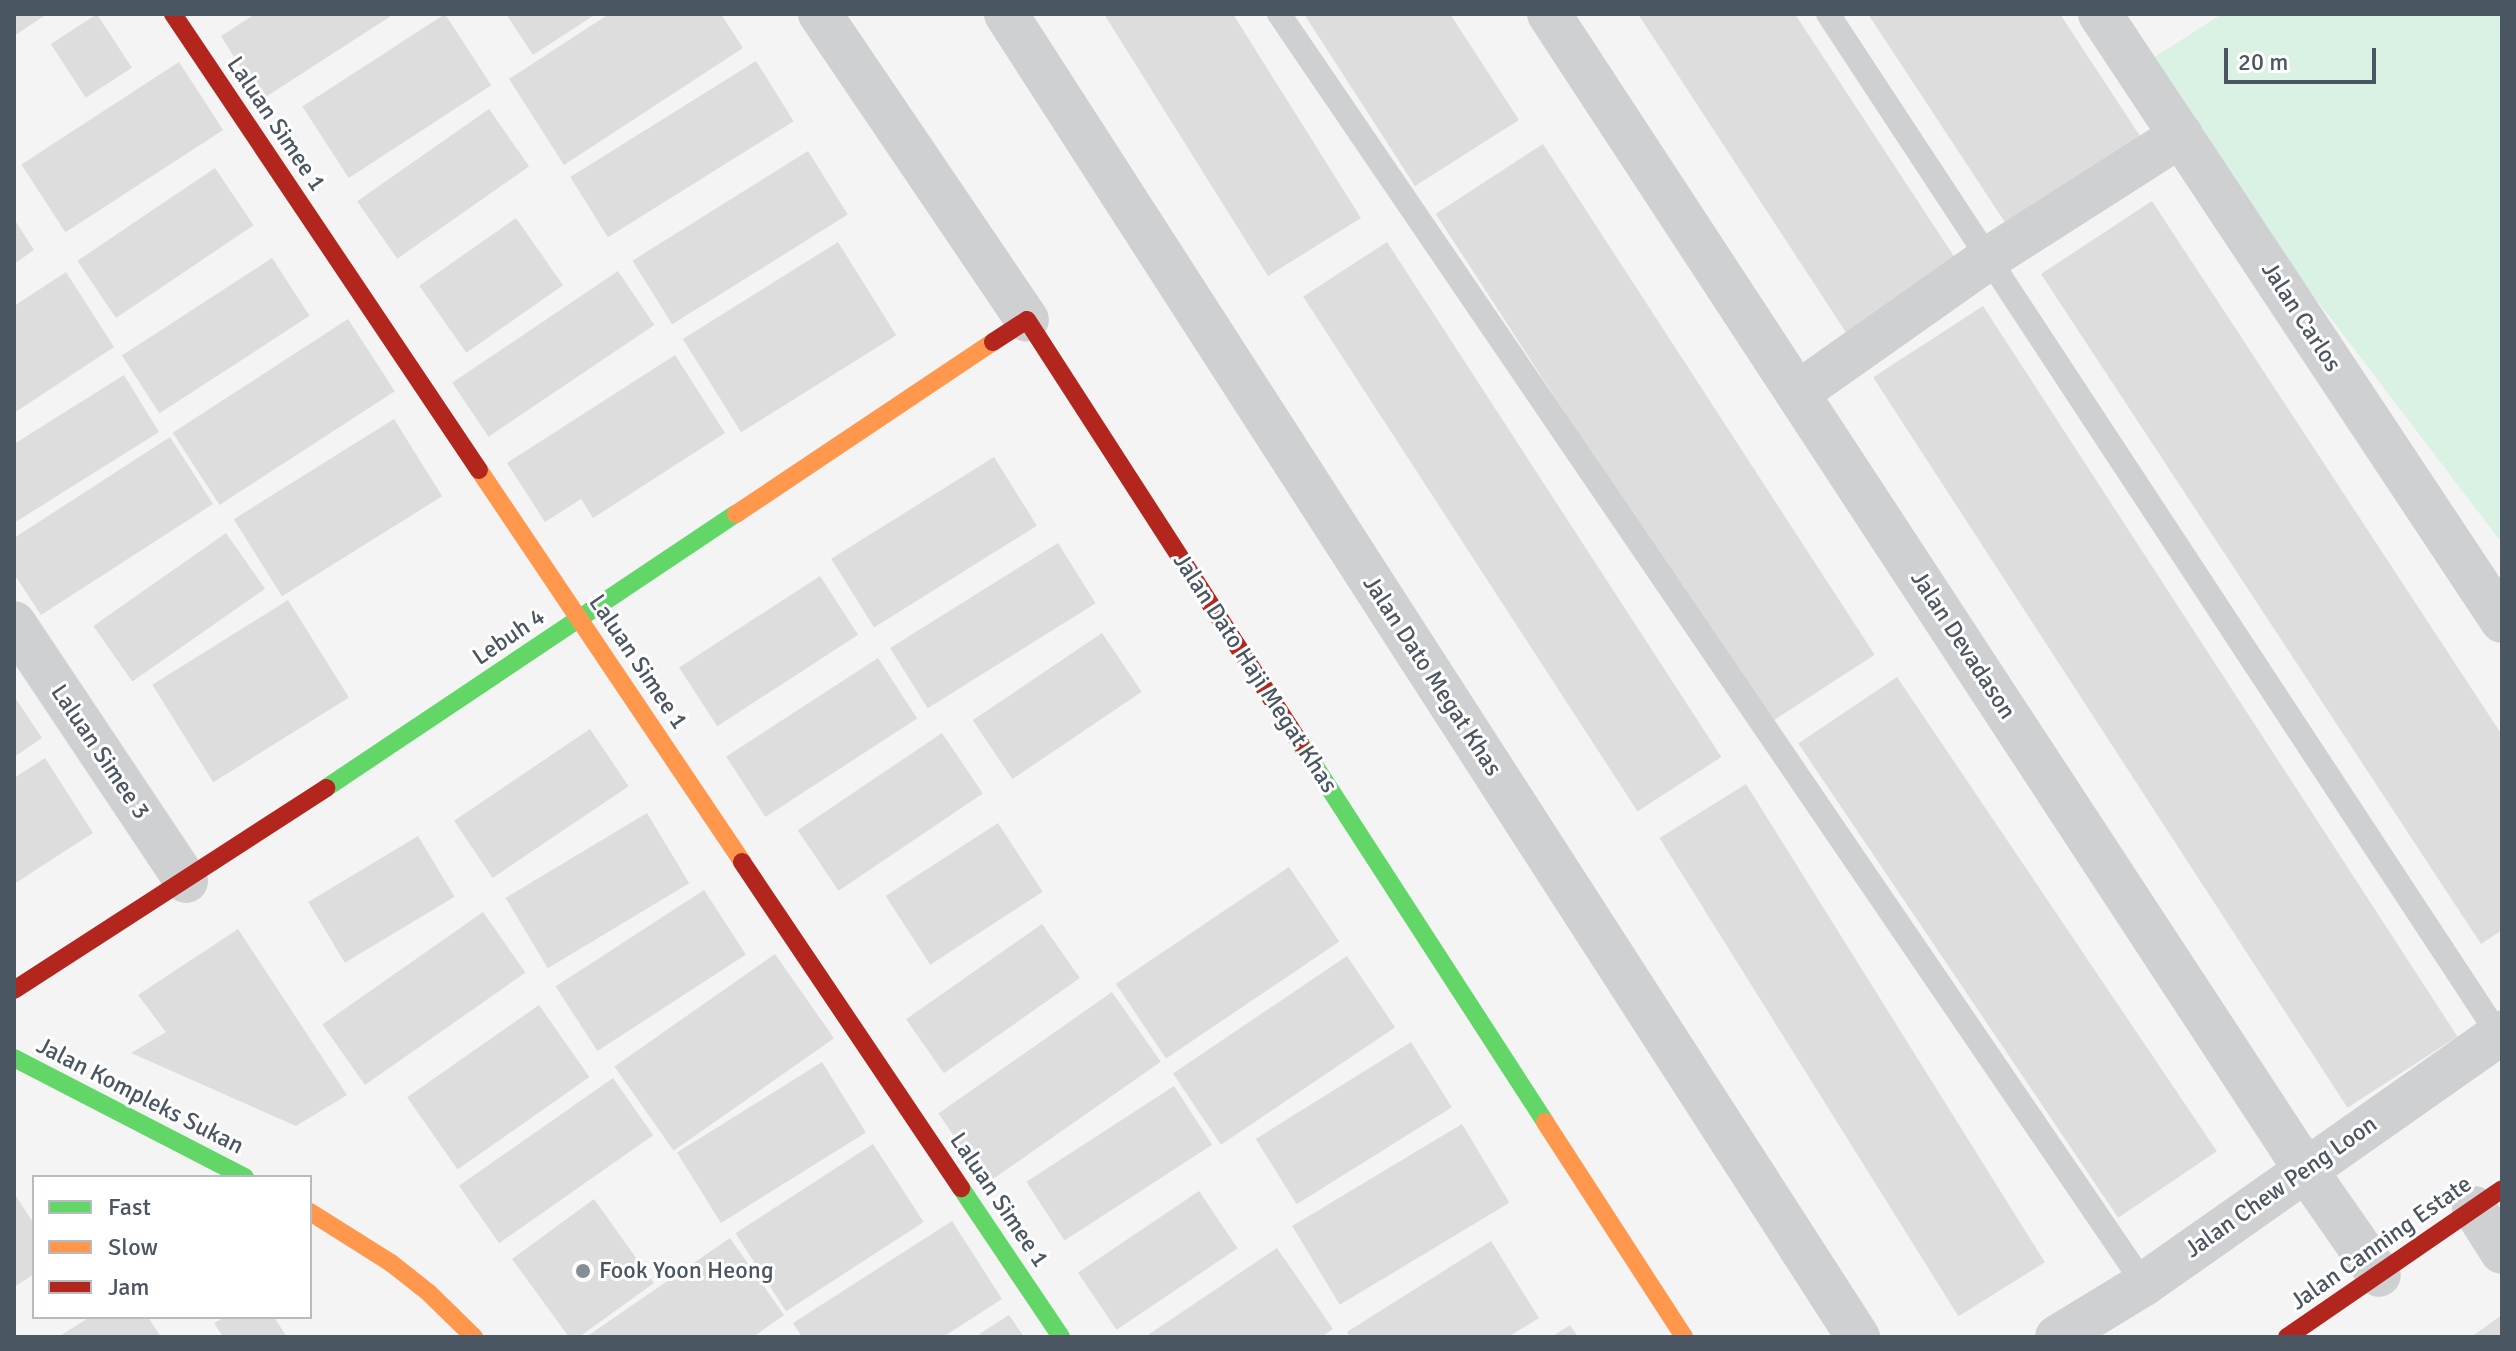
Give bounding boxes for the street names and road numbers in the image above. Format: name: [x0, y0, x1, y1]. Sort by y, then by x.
street label: Laluan Simee 1: [220, 51, 332, 197]
street label: Jalan Carlos: [2255, 257, 2347, 377]
street label: Jalan Dato Haji Megat Khas: [1167, 548, 1343, 798]
street label: Jalan Devadason: [1904, 565, 2022, 725]
street label: Jalan Dato Megat Khas: [1357, 571, 1507, 781]
street label: Laluan Simee 1: [582, 589, 694, 735]
street label: Lebuh 4: [467, 602, 551, 672]
street label: Laluan Simee 3: [44, 679, 156, 825]
street label: Jalan Kompleks Sukan: [32, 1031, 248, 1161]
street label: Jalan Chew Peng Loon: [2179, 1110, 2383, 1264]
street label: Laluan Simee 1: [943, 1127, 1055, 1273]
street label: Jalan Canning Estate: [2285, 1170, 2477, 1316]

